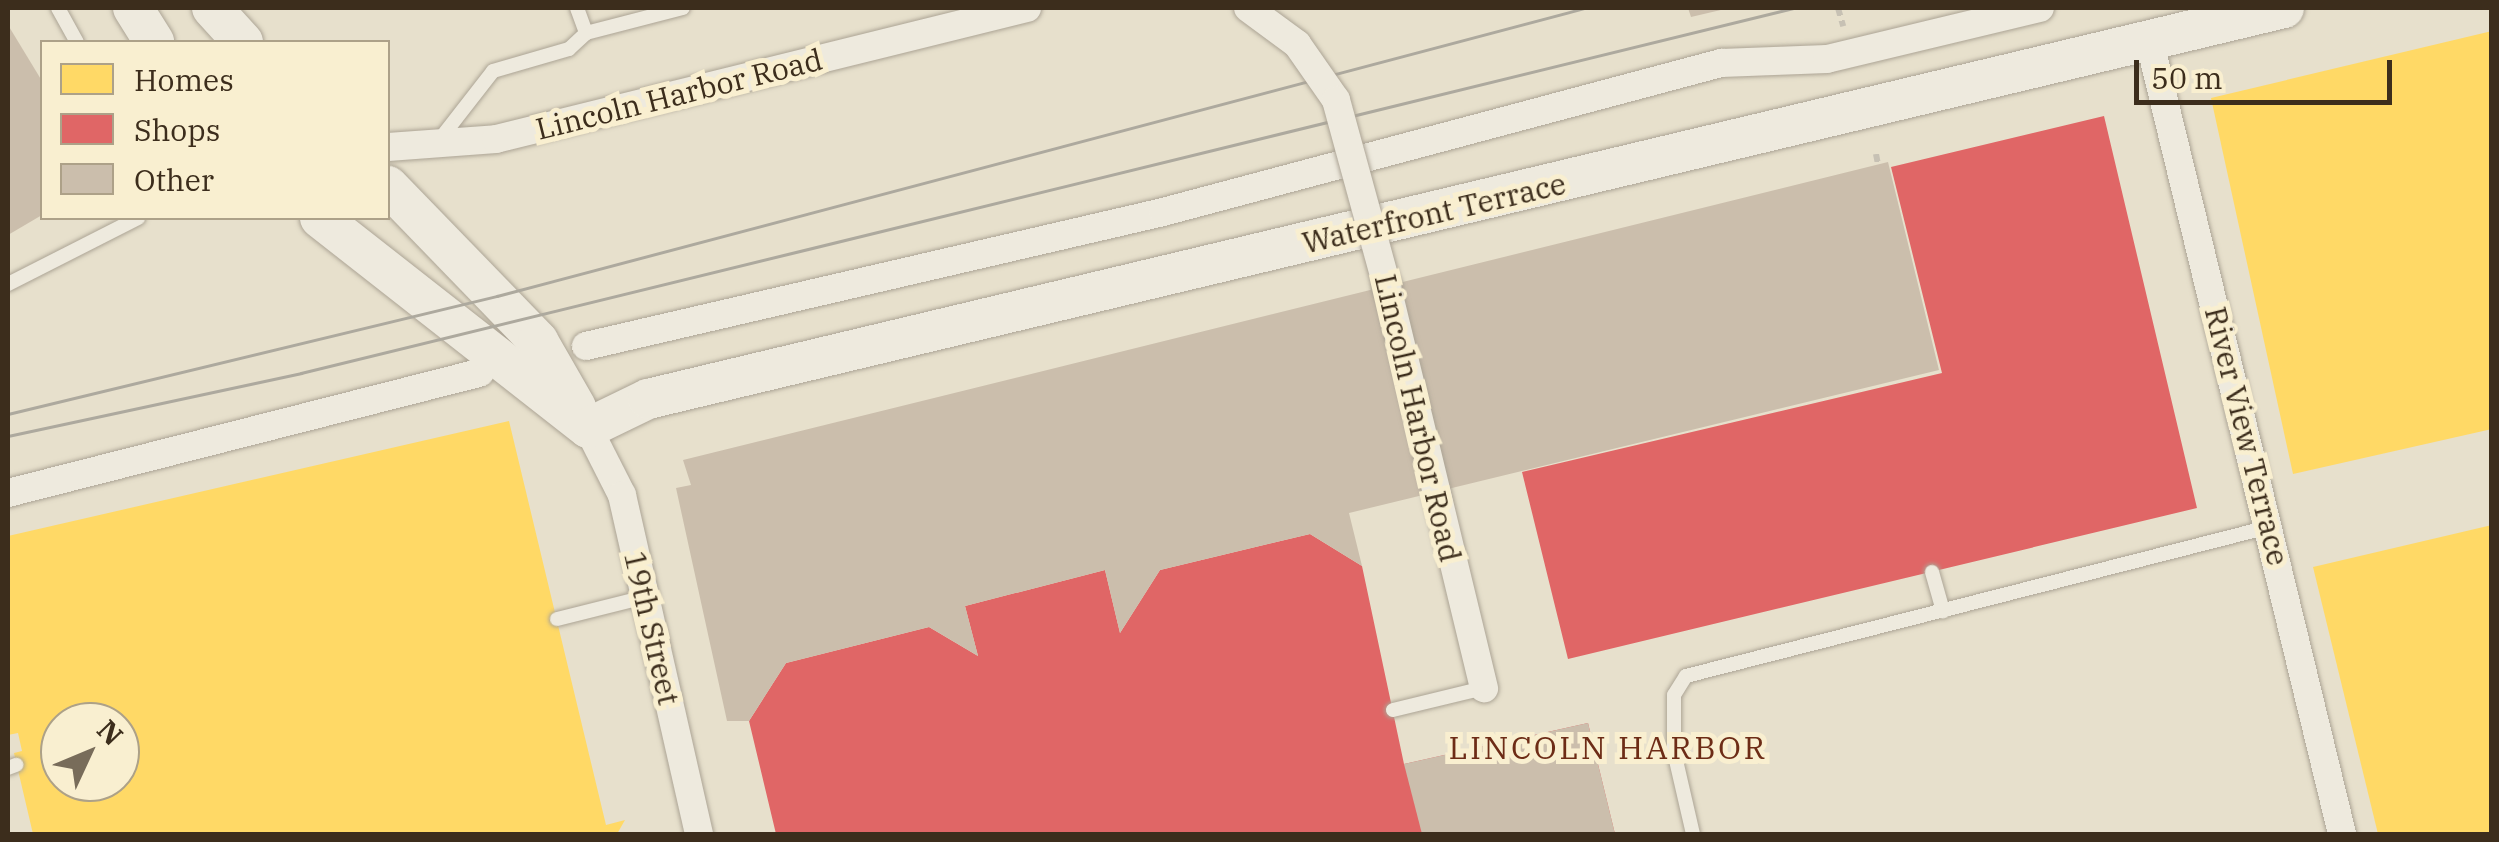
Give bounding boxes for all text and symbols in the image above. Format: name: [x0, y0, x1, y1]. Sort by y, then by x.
legend: [40, 40, 390, 220]
scale bar: [2139, 40, 2396, 102]
street label: Lincoln Harbor Road: [532, 41, 826, 147]
text: 50 m: [2151, 58, 2223, 97]
text: Homes: [134, 60, 234, 99]
text: Shops: [134, 110, 220, 149]
text: Other: [134, 160, 214, 199]
street label: Waterfront Terrace: [1299, 165, 1569, 261]
street label: Lincoln Harbor Road: [1367, 271, 1469, 565]
street label: River View Terrace: [2197, 303, 2297, 569]
street label: 19th Street: [617, 548, 687, 708]
north arrow: [40, 702, 140, 802]
text: N: [89, 711, 132, 753]
district label: LINCOLN HARBOR: [1448, 728, 1768, 766]

